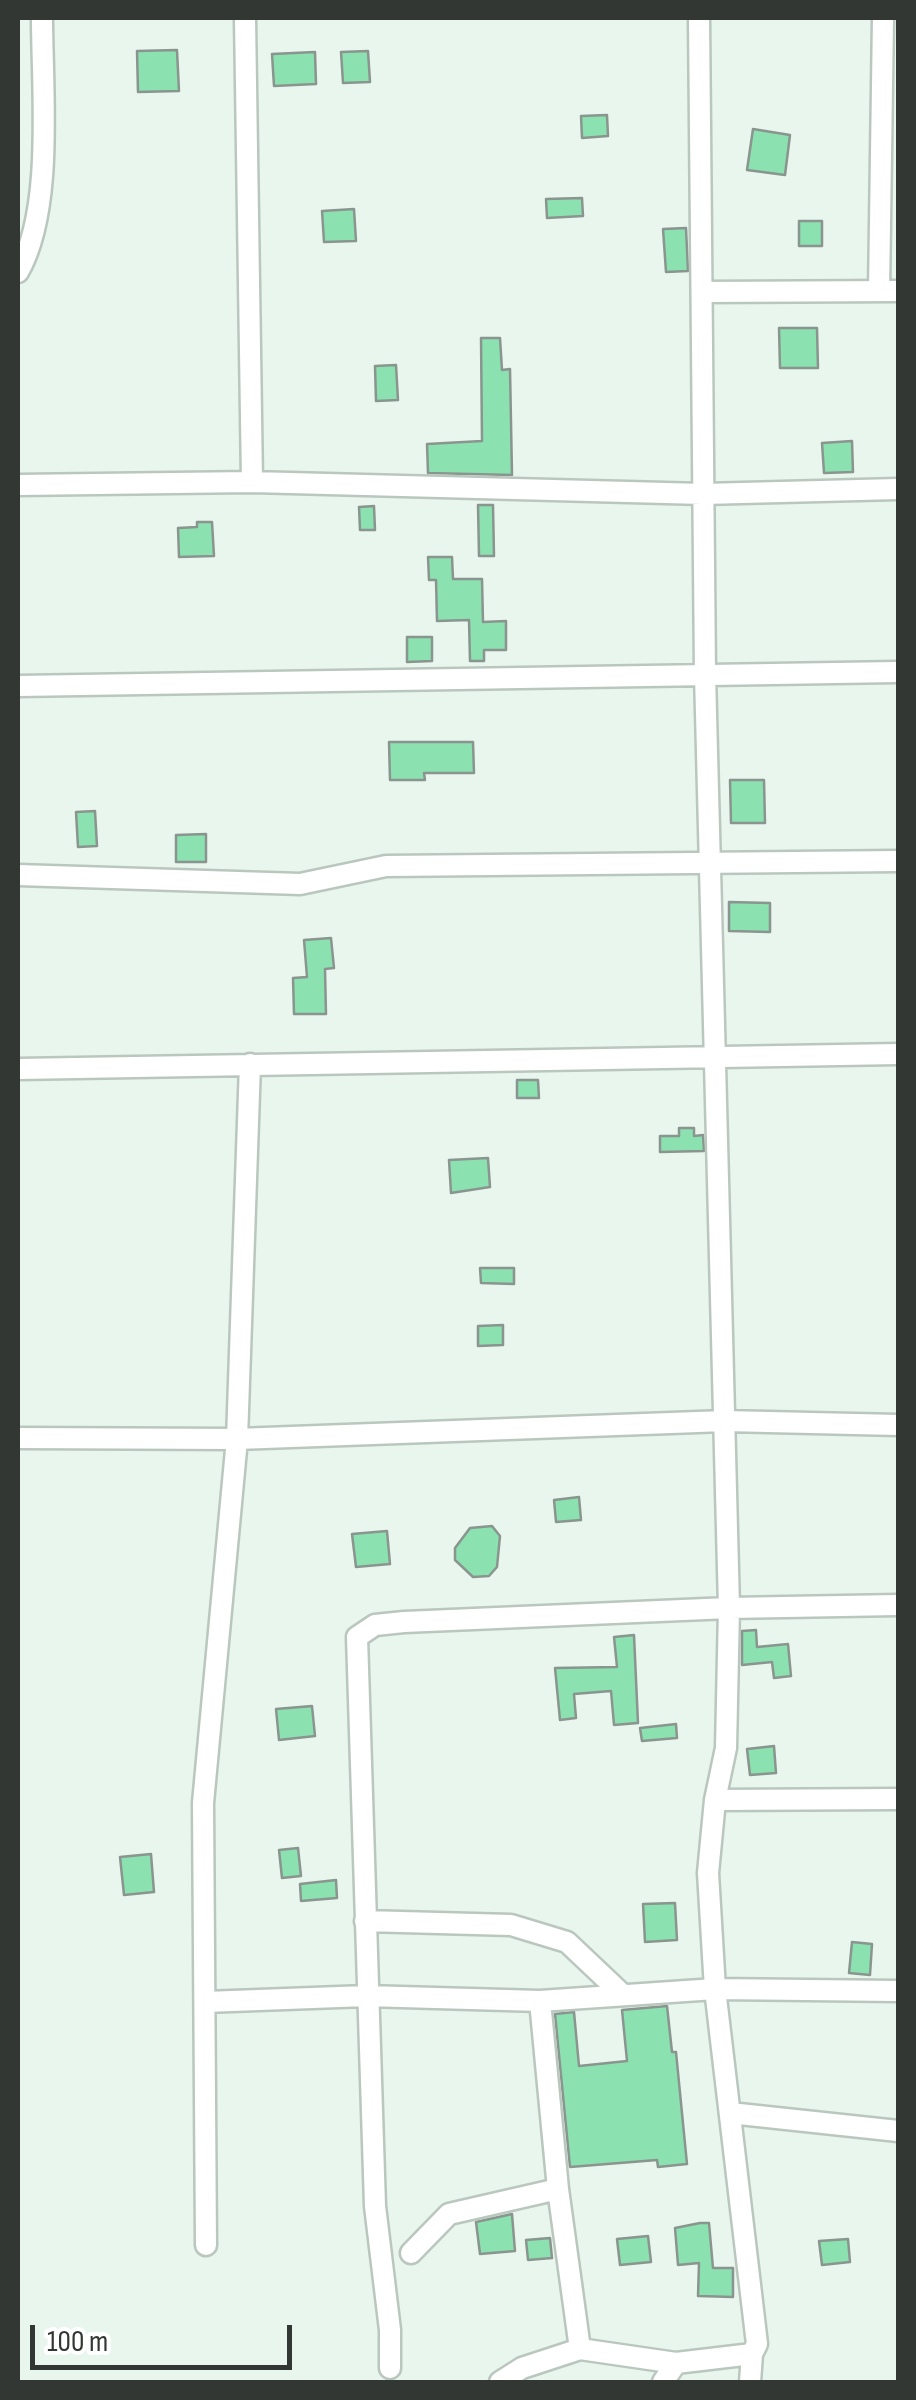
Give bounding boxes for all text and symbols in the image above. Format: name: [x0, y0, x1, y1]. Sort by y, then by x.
scale bar: [35, 2305, 298, 2367]
text: 100 m: [47, 2324, 108, 2360]

